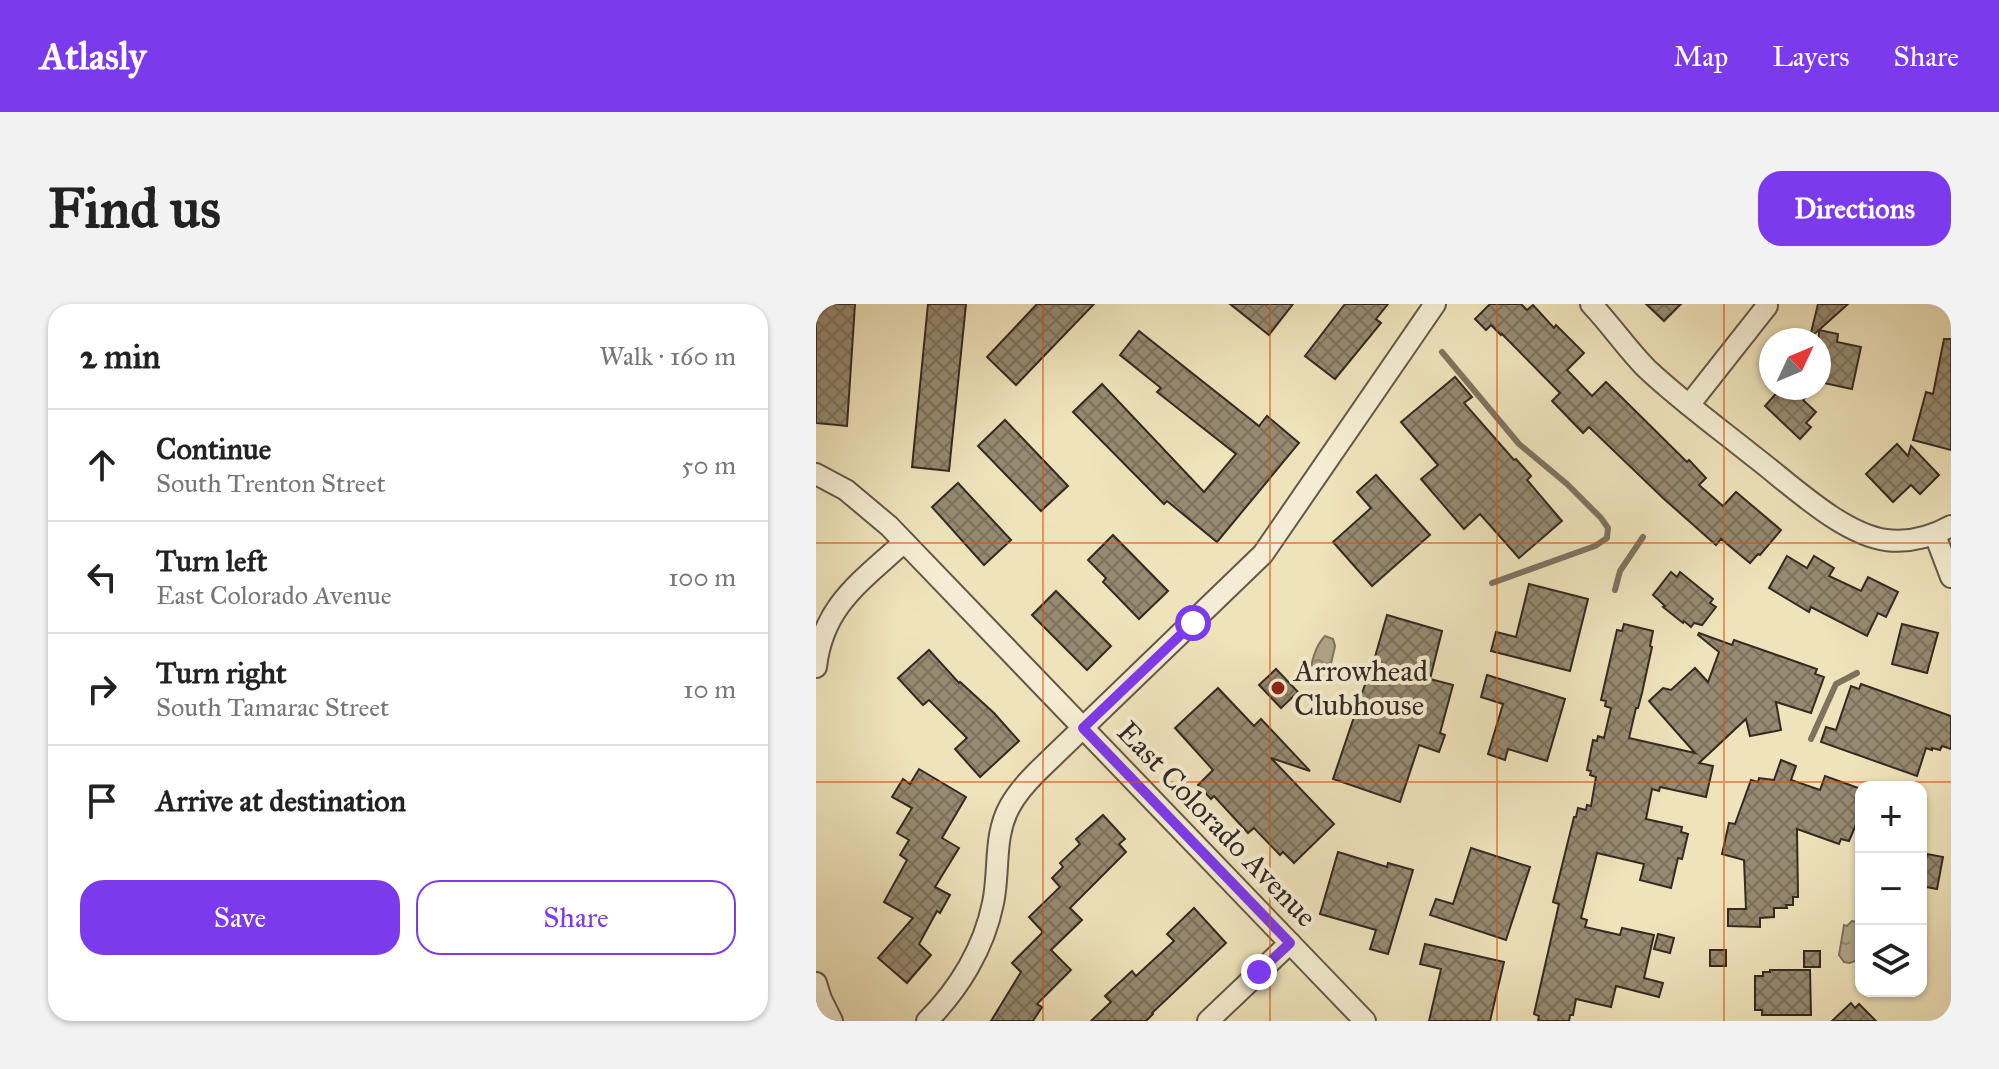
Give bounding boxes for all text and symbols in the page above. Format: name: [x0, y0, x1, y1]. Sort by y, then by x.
text: Atlasly: [40, 33, 146, 79]
text: Map: [1673, 39, 1728, 74]
text: Layers: [1772, 39, 1850, 74]
text: Share: [1894, 39, 1959, 74]
button: Directions: [1758, 171, 1951, 246]
text: Find us: [48, 174, 221, 242]
north arrow: [1759, 328, 1831, 400]
text: 2 min: [80, 336, 160, 377]
text: Walk · 160 m: [600, 340, 736, 372]
text: Continue: [156, 431, 271, 467]
icon: ahead: [80, 443, 124, 487]
text: 50 m: [681, 449, 736, 481]
text: South Trenton Street: [156, 467, 386, 499]
text: Turn left: [156, 543, 267, 579]
icon: left: [80, 555, 124, 599]
text: 100 m: [668, 561, 736, 593]
text: East Colorado Avenue: [156, 579, 392, 611]
route start: [1175, 605, 1211, 641]
place label: Arrowhead Clubhouse: [1292, 653, 1428, 723]
text: Turn right: [156, 655, 287, 691]
icon: right: [80, 667, 124, 711]
text: 10 m: [683, 673, 736, 705]
marker: Arrowhead Clubhouse: [1269, 679, 1287, 697]
text: South Tamarac Street: [156, 691, 389, 723]
street label: East Colorado Avenue: [1110, 714, 1324, 934]
icon: arrive: [80, 779, 124, 823]
map controls: [1855, 781, 1927, 997]
button: +: [1855, 781, 1927, 853]
text: Arrive at destination: [156, 783, 406, 819]
button: −: [1855, 853, 1927, 925]
button: Save: [80, 880, 400, 955]
button: Share: [416, 880, 736, 955]
button: layers: [1855, 925, 1927, 997]
route end: [1241, 954, 1277, 990]

